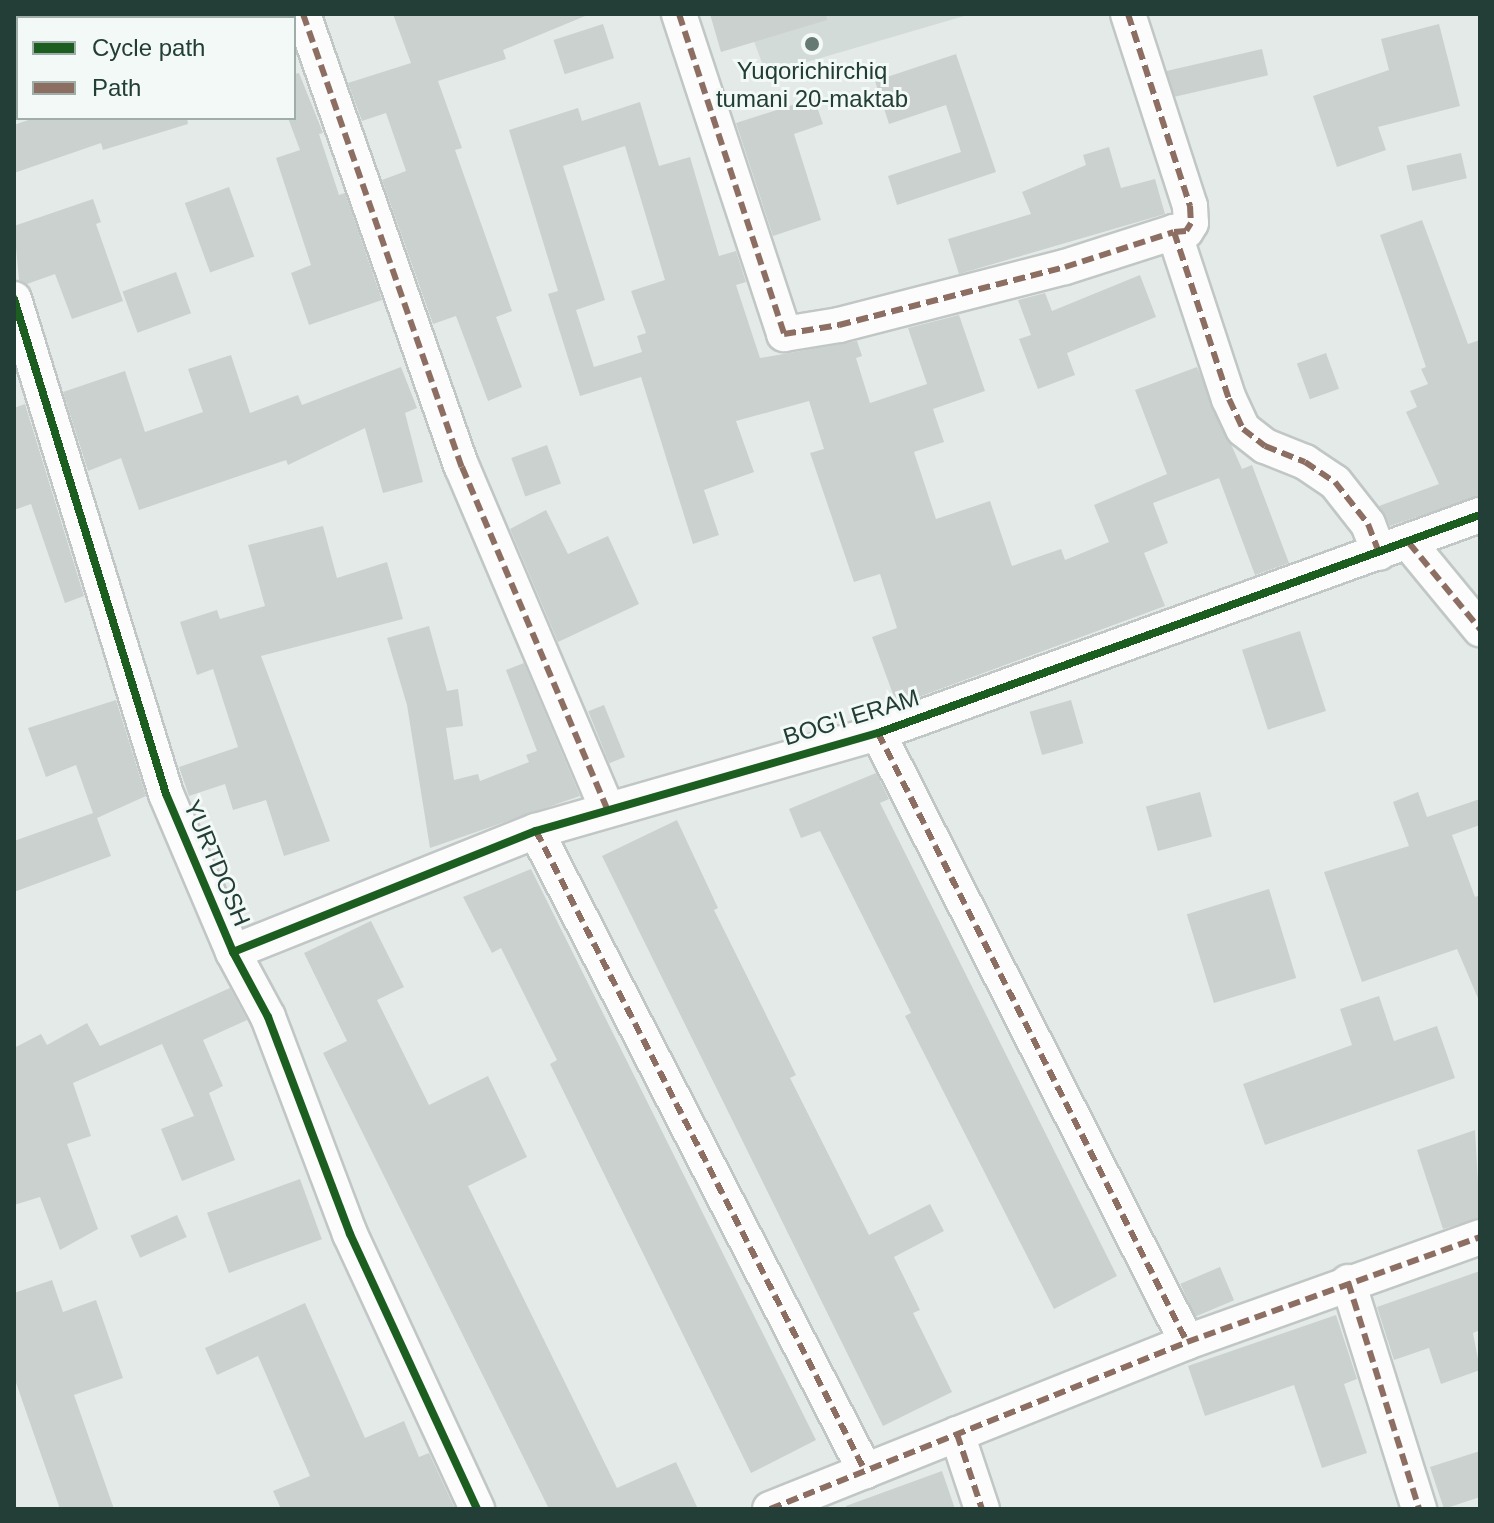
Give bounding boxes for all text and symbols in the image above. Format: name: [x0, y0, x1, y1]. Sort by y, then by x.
legend: [16, 16, 296, 120]
text: Cycle path: [92, 34, 205, 61]
marker: Yuqorichirchiq tumani 20-maktab: [803, 35, 821, 53]
place label: Yuqorichirchiq tumani 20-maktab: [716, 57, 908, 113]
text: Path: [92, 74, 141, 101]
street label: BOG'I ERAM: [780, 683, 922, 751]
street label: YURTDOSH: [178, 796, 256, 930]

